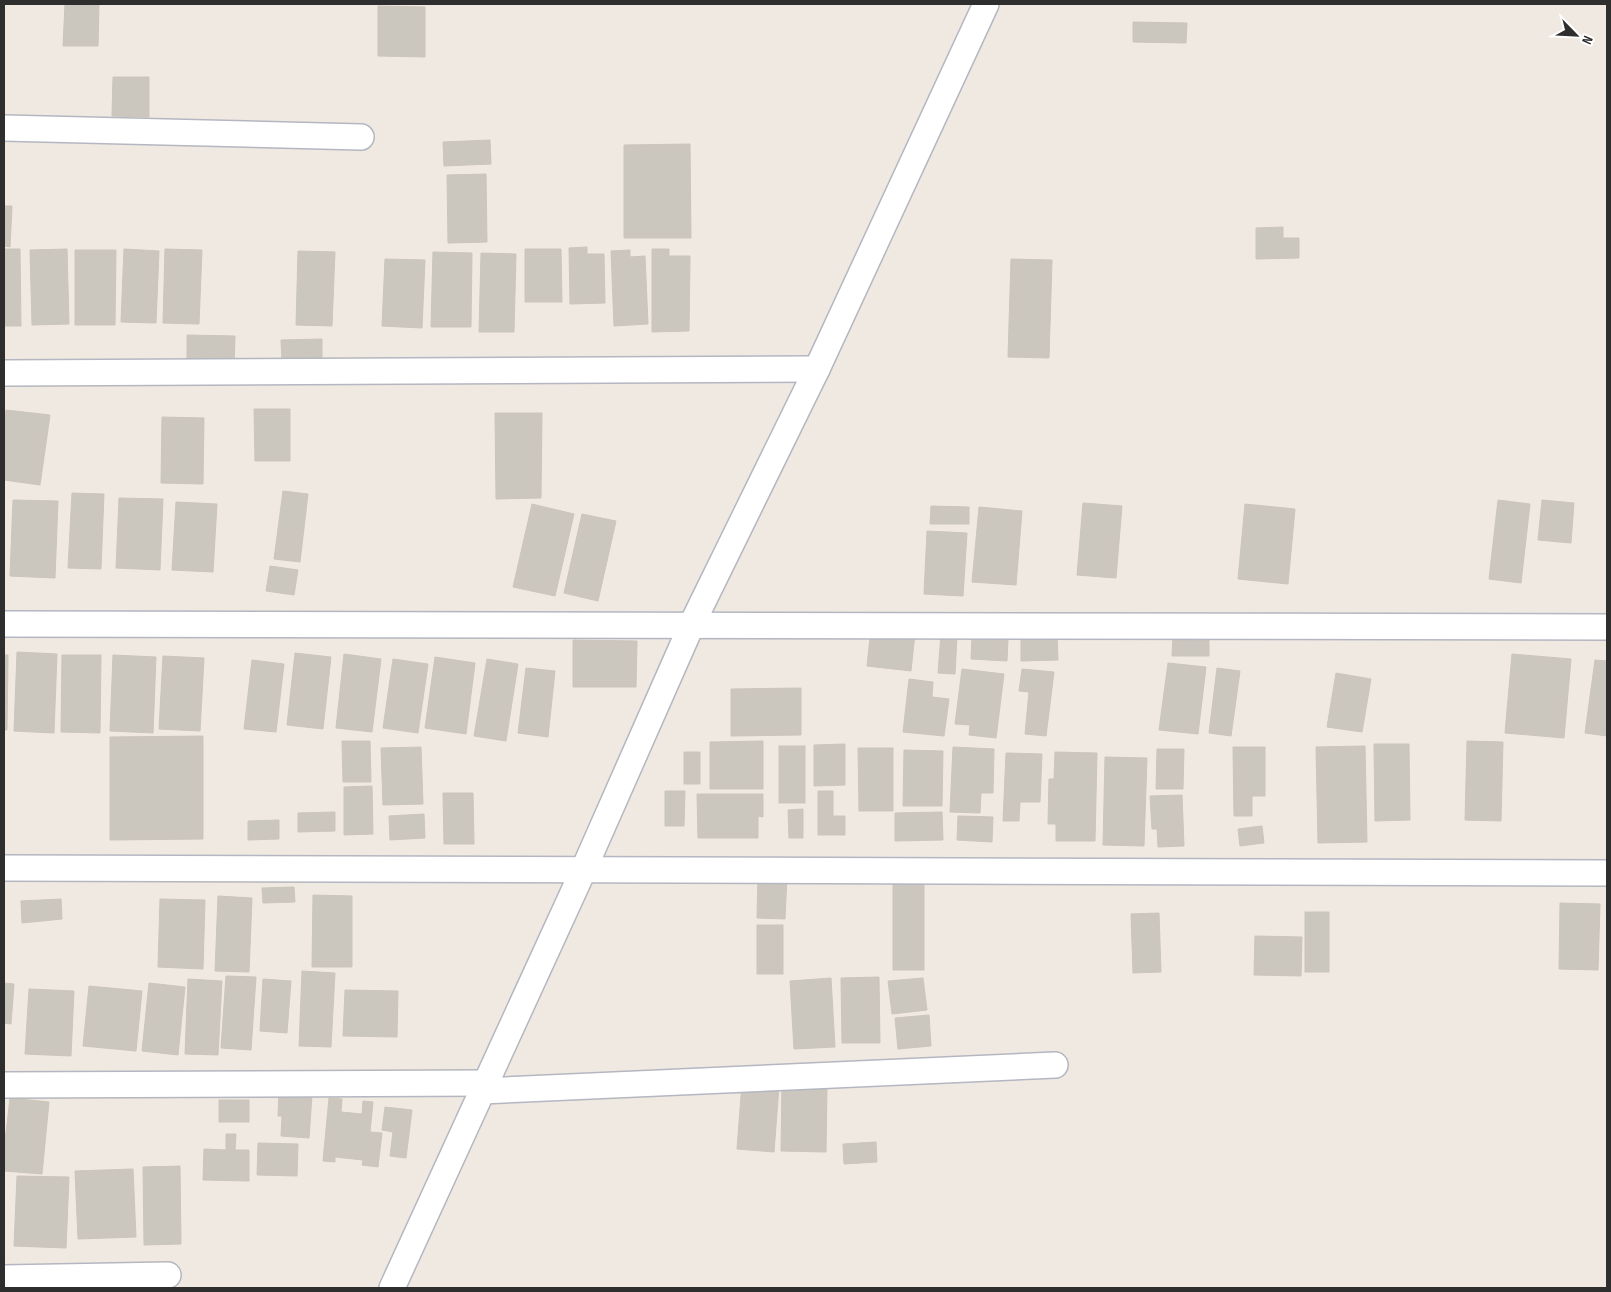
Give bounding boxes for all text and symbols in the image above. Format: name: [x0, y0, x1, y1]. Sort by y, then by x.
north arrow: [1551, 10, 1601, 60]
text: N: [1578, 33, 1597, 47]

